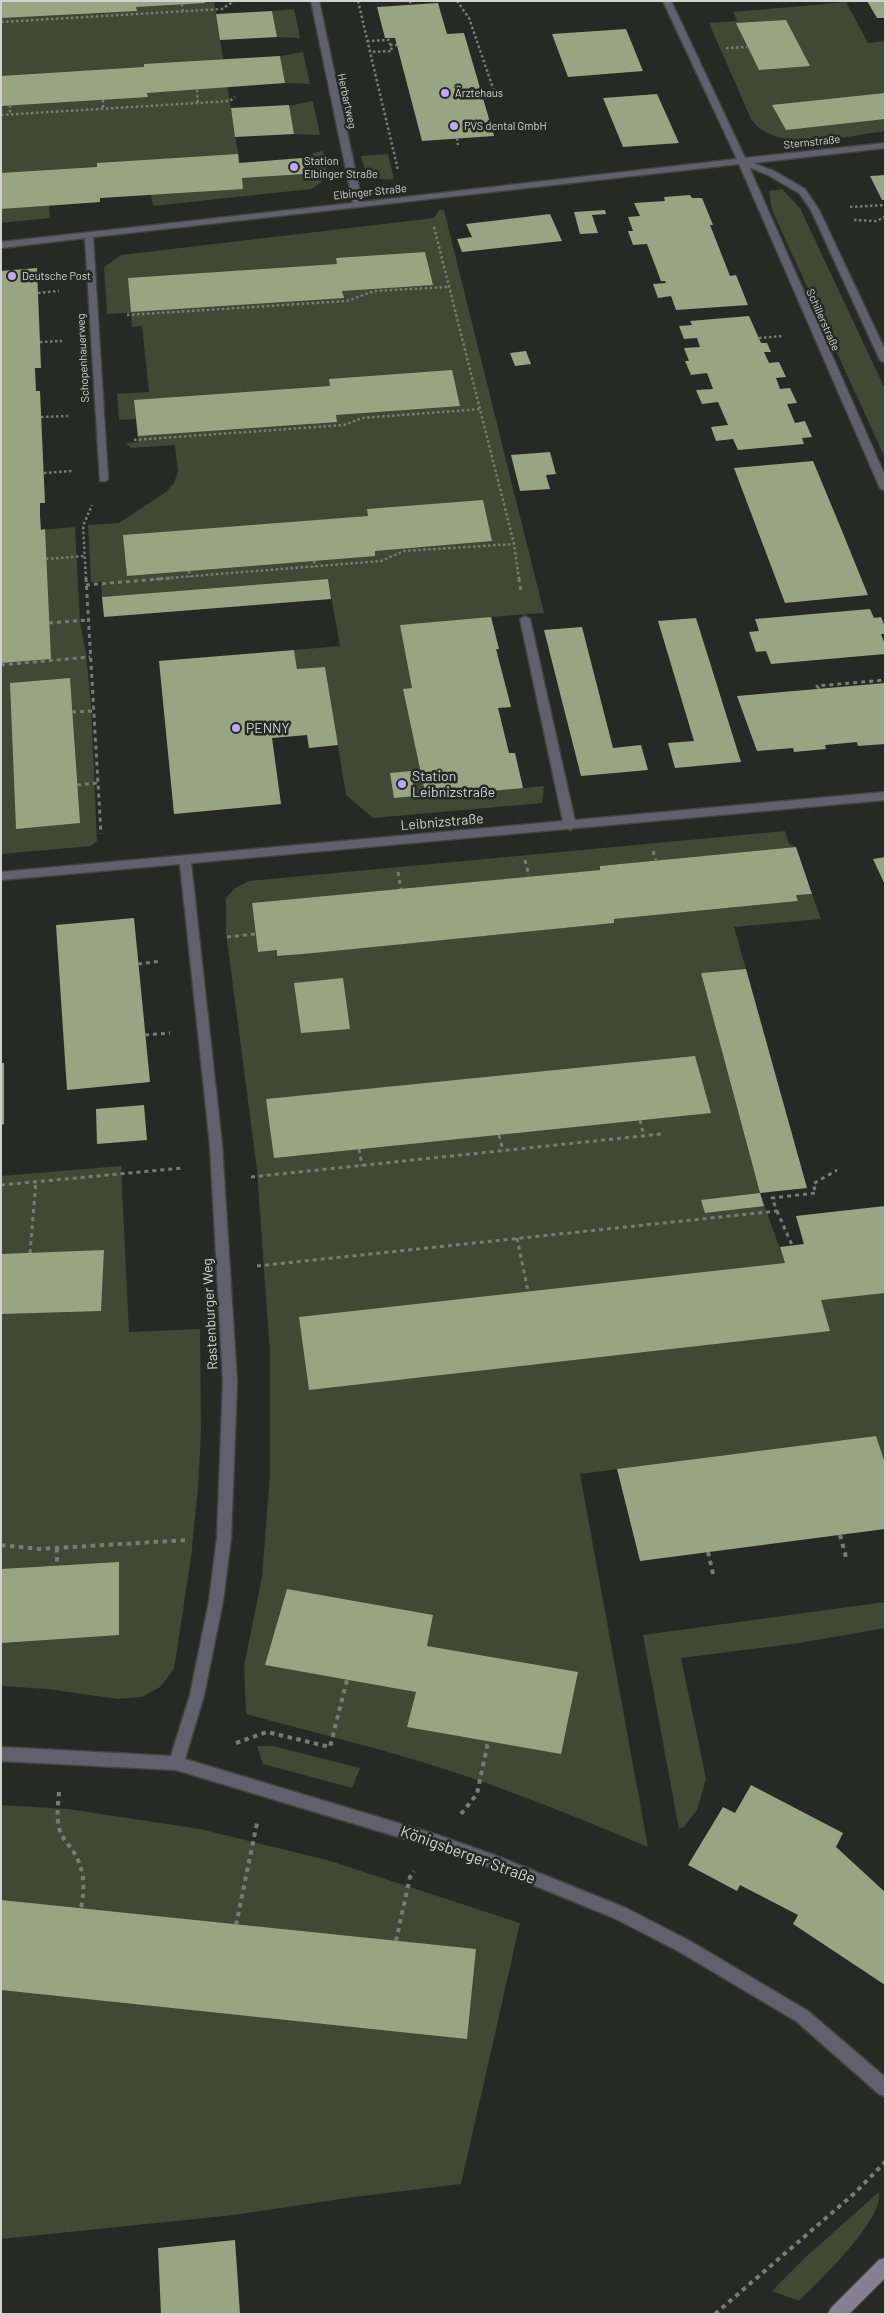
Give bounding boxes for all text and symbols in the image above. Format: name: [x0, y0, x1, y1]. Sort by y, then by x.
street label: Herbartweg: [335, 72, 359, 130]
place label: Ärztehaus: [455, 86, 503, 100]
marker: Ärztehaus: [439, 87, 451, 99]
place label: PVS dental GmbH: [464, 119, 547, 133]
marker: PVS dental GmbH: [448, 120, 460, 132]
street label: Sternstraße: [783, 132, 841, 152]
place label: Station Elbinger Straße: [304, 154, 378, 180]
marker: Station Elbinger Straße: [288, 161, 300, 173]
street label: Elbinger Straße: [333, 182, 407, 202]
place label: Deutsche Post: [22, 269, 91, 283]
marker: Deutsche Post: [6, 270, 18, 282]
street label: Schillerstraße: [803, 287, 843, 353]
street label: Schopenhauerweg: [74, 313, 92, 403]
place label: PENNY: [246, 720, 289, 736]
marker: PENNY: [230, 722, 242, 734]
place label: Station Leibnizstraße: [412, 768, 495, 800]
marker: Station Leibnizstraße: [396, 778, 408, 790]
street label: Leibnizstraße: [400, 810, 484, 834]
street label: Rastenburger Weg: [199, 1258, 221, 1370]
street label: Königsberger Straße: [398, 1822, 538, 1888]

